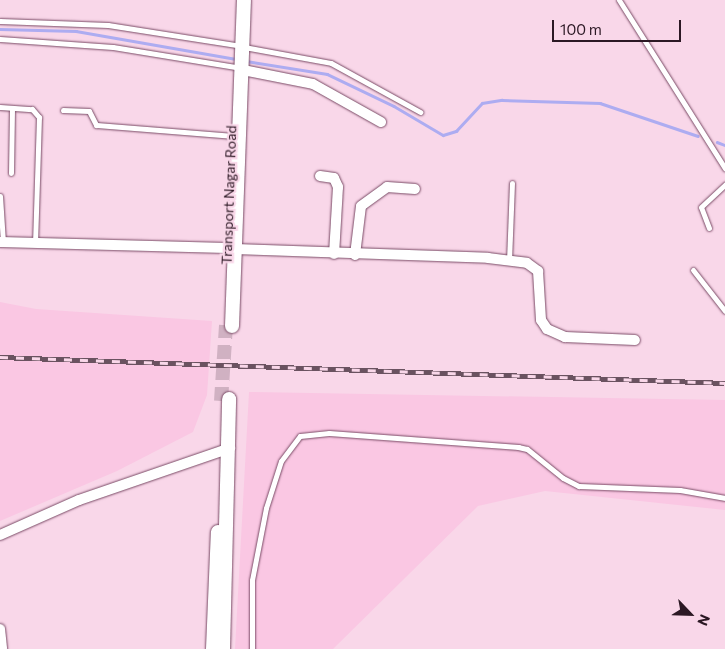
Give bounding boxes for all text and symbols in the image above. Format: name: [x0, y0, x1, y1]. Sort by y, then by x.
scale bar: [555, 10, 684, 42]
text: 100 m: [560, 20, 602, 38]
street label: Transport Nagar Road: [218, 125, 240, 265]
north arrow: [665, 589, 715, 639]
text: N: [694, 612, 714, 629]

